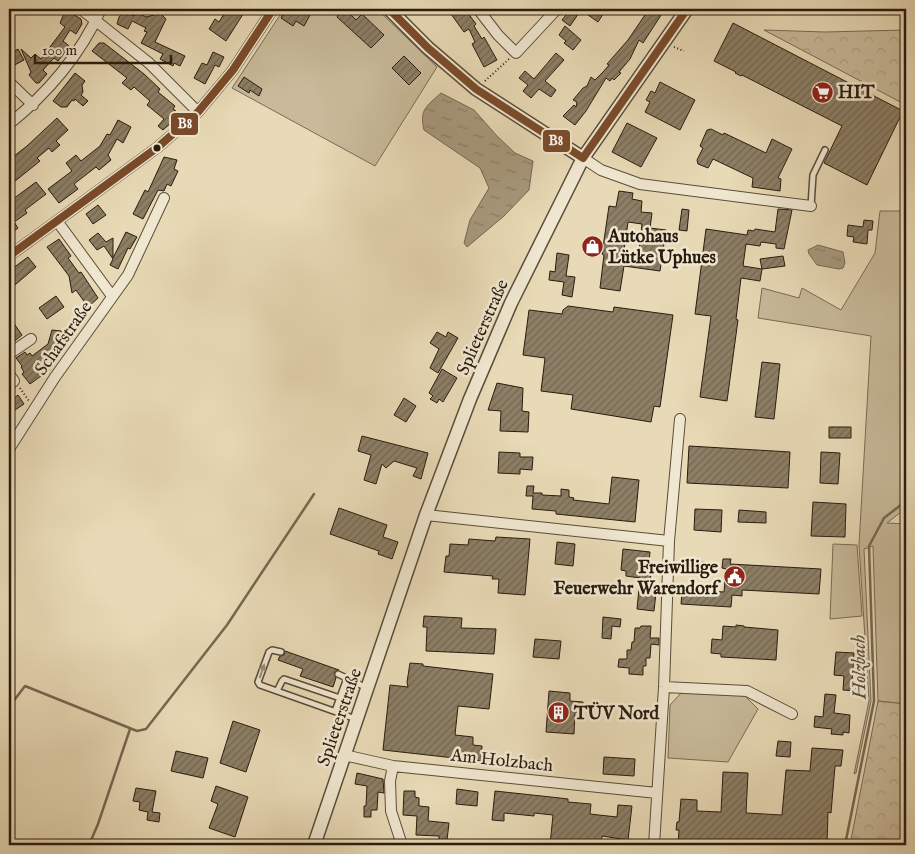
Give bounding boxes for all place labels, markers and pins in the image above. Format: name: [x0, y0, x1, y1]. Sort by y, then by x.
supermarket icon: HIT: [810, 80, 834, 104]
place label: HIT: [838, 82, 875, 105]
unlabelled marker: [152, 143, 162, 153]
place label: Autohaus Lütke Uphues: [607, 226, 717, 270]
shop icon: Autohaus Lütke Uphues: [580, 234, 604, 258]
place label: Freiwillige Feuerwehr Warendorf: [553, 557, 721, 601]
public building icon: Freiwillige Feuerwehr Warendorf: [722, 565, 746, 589]
building icon: TÜV Nord: [546, 701, 570, 725]
place label: TÜV Nord: [573, 701, 659, 726]

